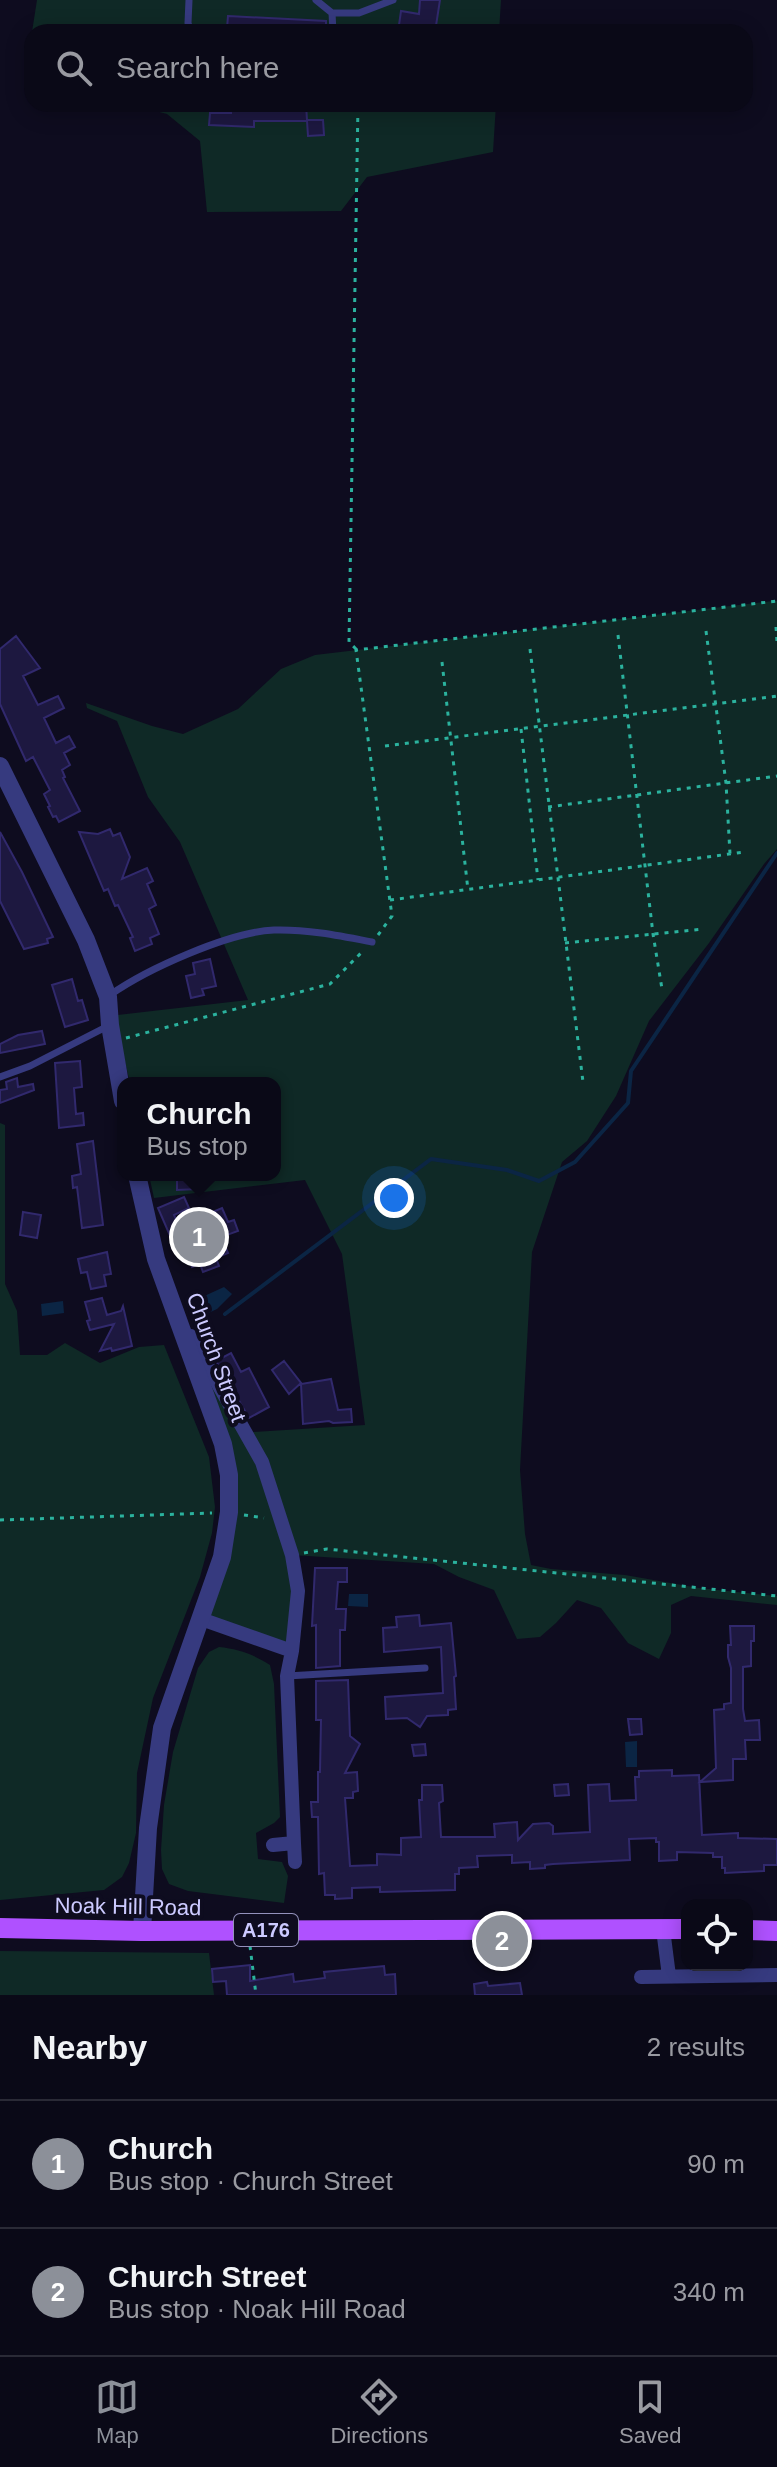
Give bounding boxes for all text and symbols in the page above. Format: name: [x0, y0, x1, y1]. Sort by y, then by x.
search box: [24, 24, 753, 112]
icon: search: [52, 46, 96, 90]
text: Search here: [116, 51, 279, 84]
popup: [117, 1077, 281, 1181]
text: Church: [147, 1097, 252, 1130]
text: Bus stop: [147, 1131, 248, 1161]
your location: [374, 1178, 414, 1218]
pin: 1: [173, 1207, 225, 1267]
street label: Church Street: [182, 1289, 251, 1425]
street label: Noak Hill Road: [54, 1893, 202, 1920]
map controls: [681, 1899, 753, 1971]
button: locate: [681, 1899, 753, 1971]
pin: 2: [476, 1911, 528, 1971]
road number: A176: [234, 1914, 298, 1946]
text: Nearby: [32, 2028, 147, 2066]
text: 2 results: [647, 2032, 745, 2062]
text: Church: [108, 2132, 213, 2165]
text: 1: [51, 2149, 65, 2179]
text: 90 m: [687, 2149, 745, 2179]
text: Bus stop · Church Street: [108, 2166, 393, 2196]
text: Church Street: [108, 2260, 306, 2293]
text: 2: [51, 2277, 65, 2307]
text: 340 m: [673, 2277, 745, 2307]
text: Bus stop · Noak Hill Road: [108, 2294, 406, 2324]
tab: Map: [95, 2375, 139, 2449]
tab: Directions: [330, 2375, 428, 2449]
tab: Saved: [619, 2375, 682, 2449]

